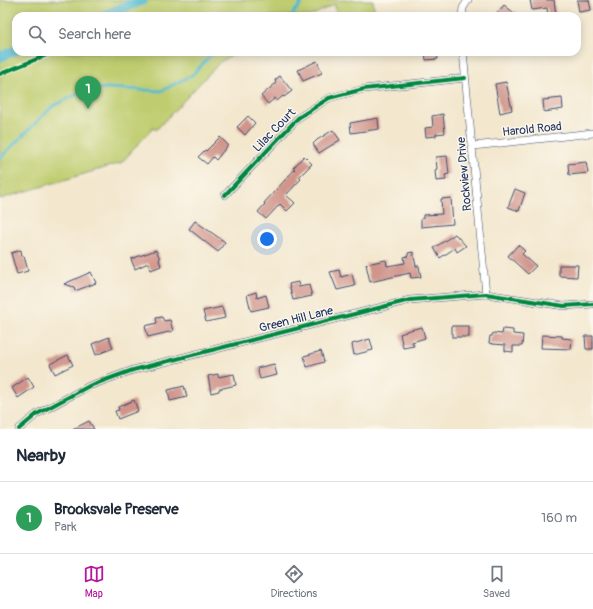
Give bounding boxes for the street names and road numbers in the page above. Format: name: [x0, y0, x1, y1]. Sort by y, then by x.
street label: Lilac Court: [250, 105, 299, 155]
street label: Harold Road: [502, 119, 563, 140]
street label: Rockview Drive: [454, 136, 475, 212]
street label: Green Hill Lane: [258, 303, 335, 336]

